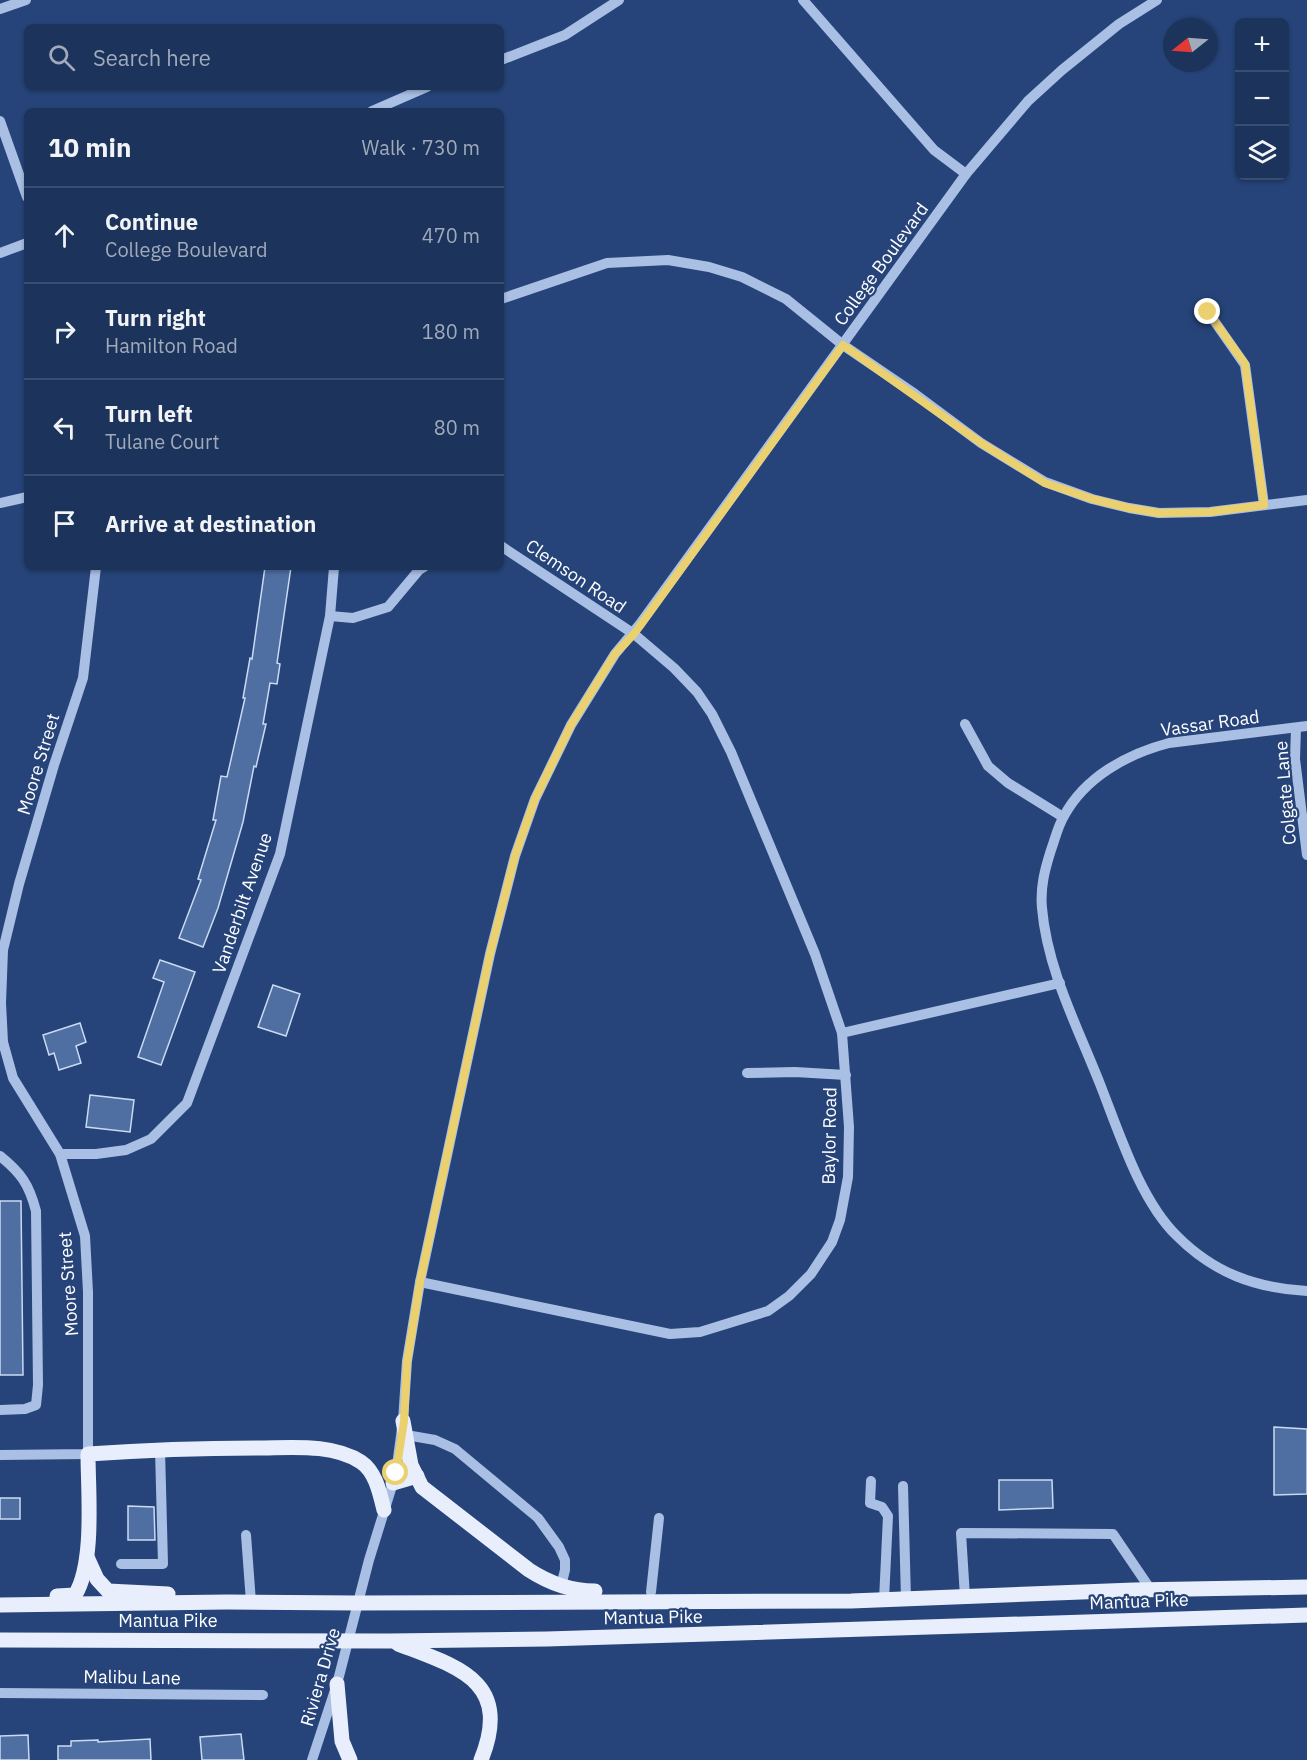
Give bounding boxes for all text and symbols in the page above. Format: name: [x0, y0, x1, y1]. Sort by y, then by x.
north arrow: [1163, 18, 1217, 72]
map controls: [1235, 18, 1289, 180]
button: +: [1235, 18, 1289, 72]
search box: [24, 24, 504, 90]
icon: search: [45, 41, 78, 74]
text: Search here: [93, 43, 211, 72]
button: −: [1235, 72, 1289, 126]
button: layers: [1235, 126, 1289, 180]
text: 10 min: [48, 130, 132, 164]
text: Walk · 730 m: [362, 134, 480, 161]
street label: College Boulevard: [829, 198, 933, 330]
text: Continue: [105, 207, 198, 236]
icon: ahead: [48, 219, 81, 252]
text: 470 m: [422, 222, 480, 249]
text: College Boulevard: [105, 236, 268, 263]
route end: [1194, 298, 1220, 324]
text: Turn right: [105, 303, 206, 332]
icon: right: [48, 315, 81, 348]
text: 180 m: [422, 318, 480, 345]
text: Hamilton Road: [105, 332, 238, 359]
text: Turn left: [105, 399, 193, 428]
icon: left: [48, 411, 81, 444]
text: 80 m: [434, 414, 480, 441]
text: Tulane Court: [105, 428, 219, 455]
icon: arrive: [48, 507, 81, 540]
text: Arrive at destination: [105, 509, 316, 538]
street label: Clemson Road: [521, 534, 631, 618]
street label: Vassar Road: [1159, 705, 1261, 741]
street label: Moore Street: [12, 711, 64, 817]
street label: Colgate Lane: [1269, 740, 1301, 846]
street label: Vanderbilt Avenue: [207, 829, 277, 977]
street label: Baylor Road: [817, 1087, 841, 1185]
street label: Moore Street: [53, 1231, 83, 1337]
route start: [382, 1459, 408, 1485]
street label: Mantua Pike: [1089, 1588, 1189, 1614]
street label: Mantua Pike: [603, 1605, 703, 1629]
street label: Mantua Pike: [118, 1609, 218, 1632]
street label: Riviera Drive: [295, 1625, 345, 1729]
street label: Malibu Lane: [83, 1665, 181, 1689]

